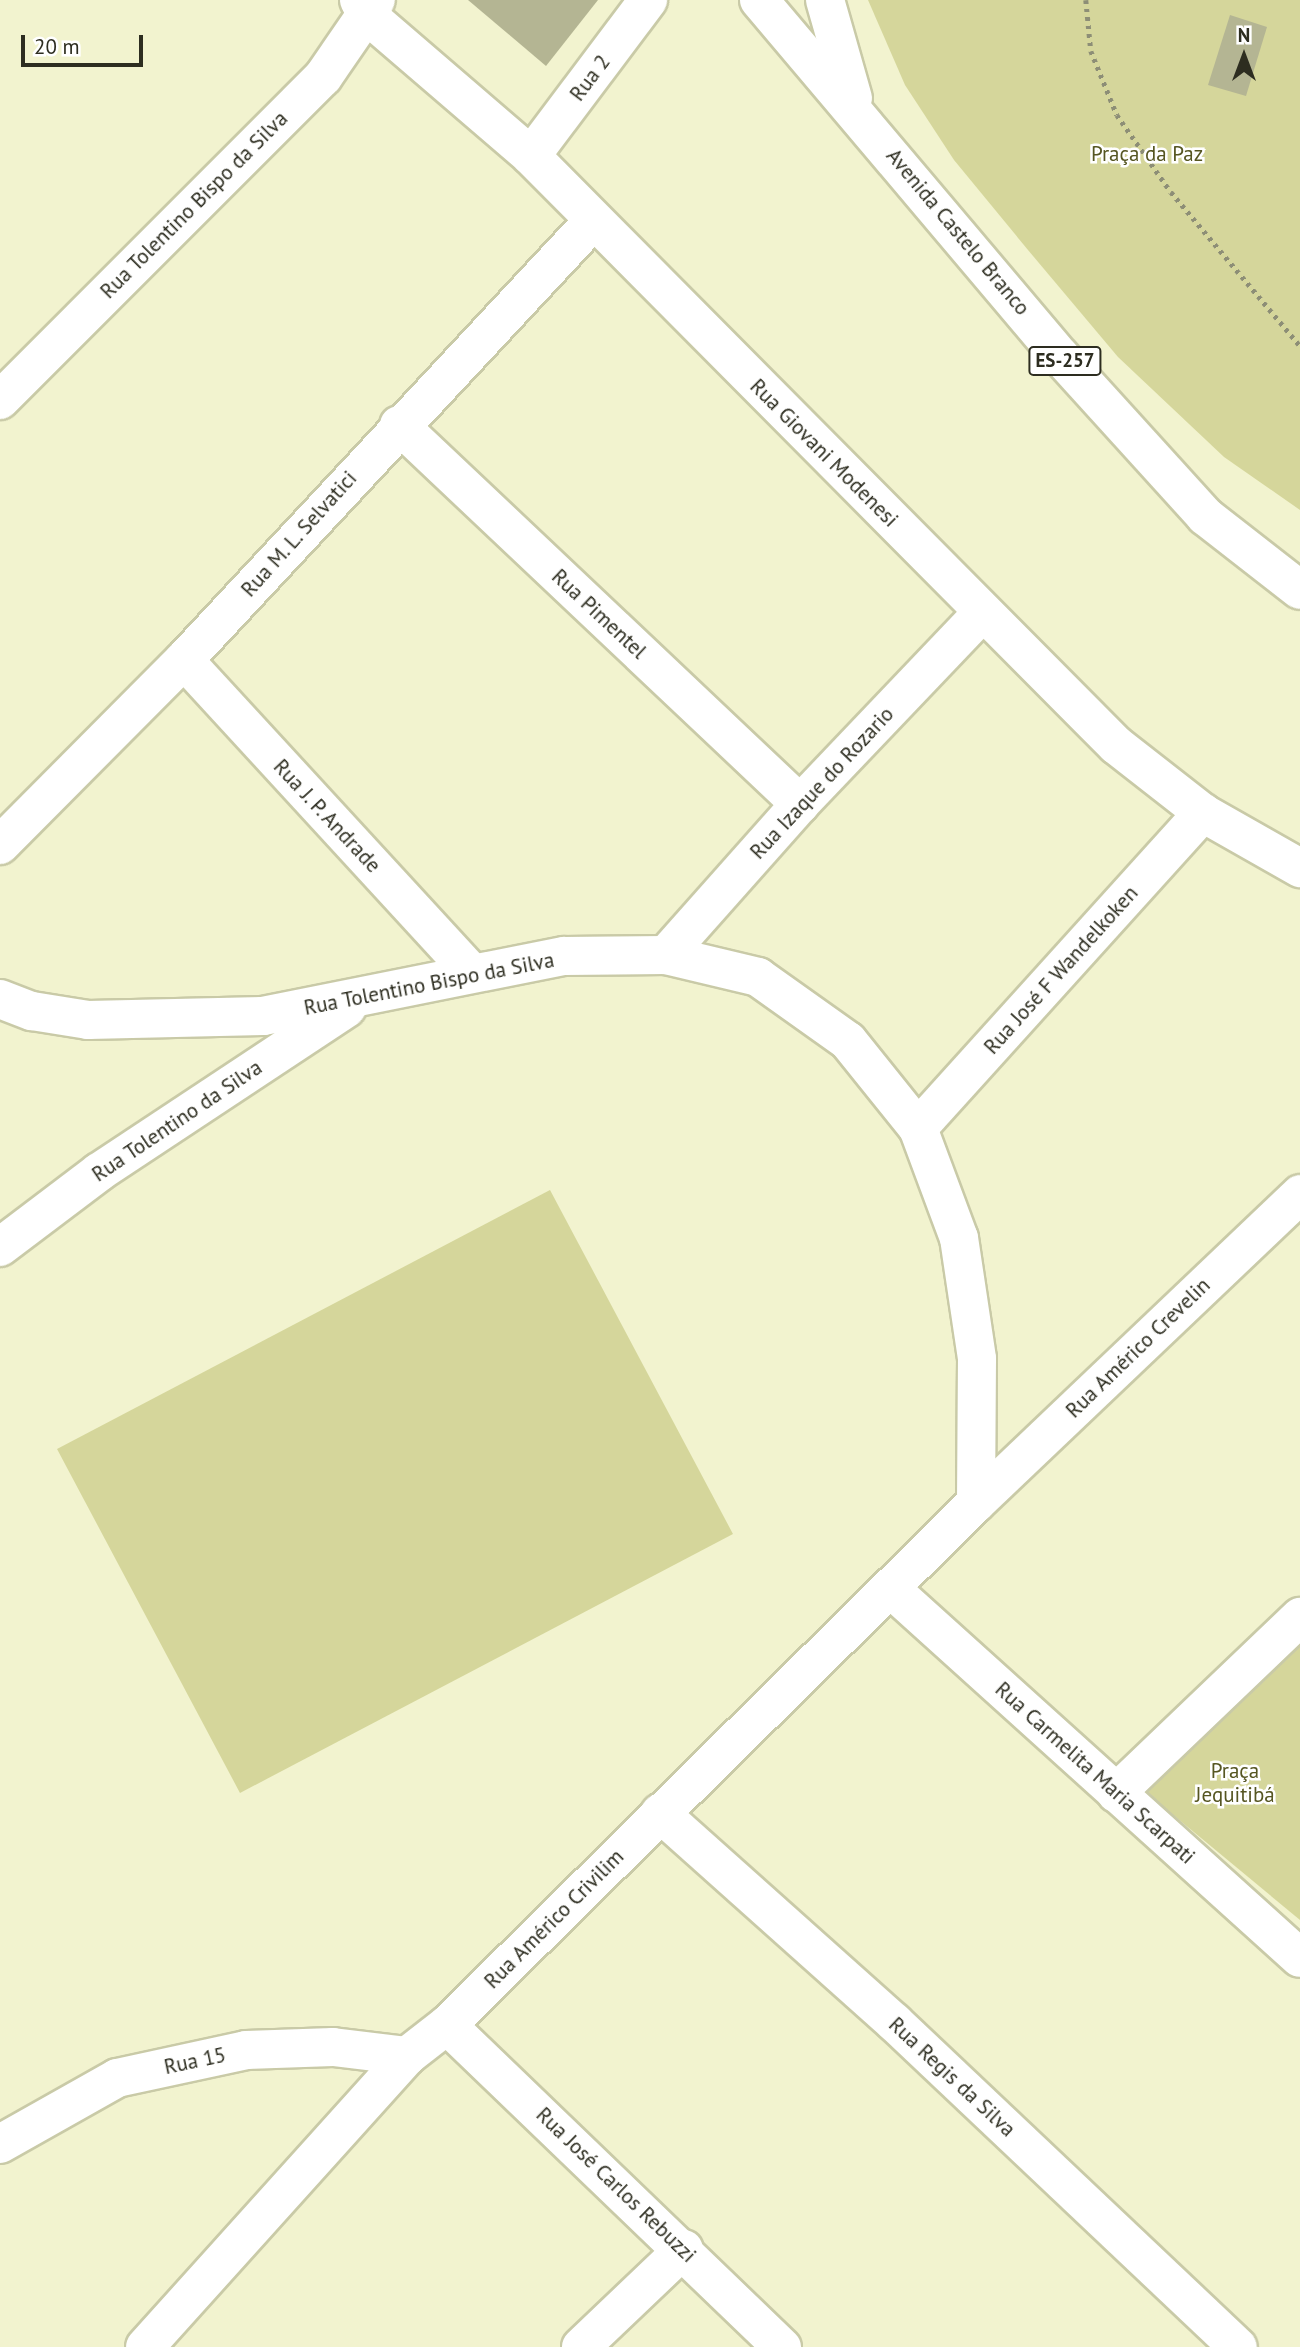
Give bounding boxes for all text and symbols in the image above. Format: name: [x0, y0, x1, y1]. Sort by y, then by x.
scale bar: [24, 21, 147, 65]
north arrow: [1209, 21, 1279, 91]
text: N: [1238, 23, 1250, 47]
text: 20 m: [34, 33, 80, 60]
street label: Rua 2: [565, 50, 615, 106]
street label: Rua Tolentino Bispo da Silva: [95, 106, 293, 304]
park label: Praça da Paz: [1091, 141, 1203, 167]
street label: Avenida Castelo Branco: [881, 144, 1035, 320]
road number: ES-257: [1028, 346, 1102, 376]
street label: Rua Giovani Modenesi: [745, 374, 903, 532]
street label: Rua M. L. Selvatici: [235, 465, 363, 603]
street label: Rua Pimentel: [547, 564, 651, 664]
street label: Rua Izaque do Rozario: [745, 702, 899, 864]
street label: Rua J. P. Andrade: [267, 753, 387, 879]
street label: Rua José F Wandelkoken: [979, 881, 1143, 1059]
street label: Rua Tolentino Bispo da Silva: [301, 947, 557, 1021]
street label: Rua Tolentino da Silva: [87, 1055, 267, 1187]
street label: Rua Américo Crevelin: [1061, 1273, 1215, 1423]
street label: Rua Carmelita Maria Scarpati: [990, 1677, 1200, 1869]
park label: Praça Jequitibá: [1195, 1758, 1275, 1808]
street label: Rua Américo Crivilim: [479, 1844, 629, 1994]
street label: Rua Regis da Silva: [884, 2012, 1020, 2142]
street label: Rua 15: [162, 2042, 228, 2080]
street label: Rua José Carlos Rebuzzi: [531, 2102, 701, 2268]

